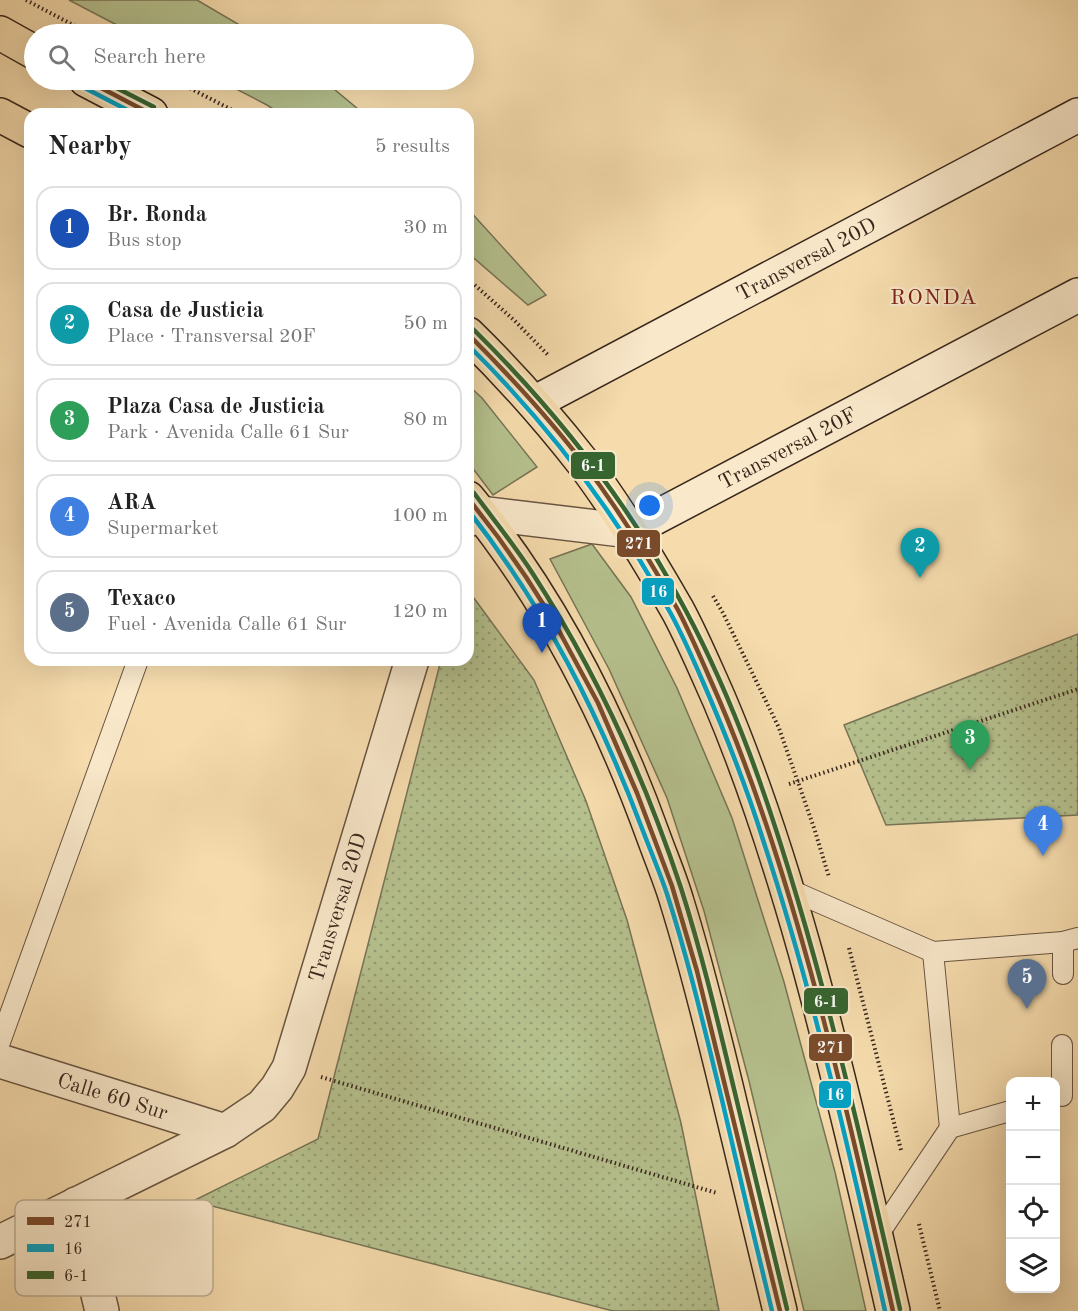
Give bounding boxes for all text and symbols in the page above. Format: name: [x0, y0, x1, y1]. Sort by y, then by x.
search box: [24, 24, 474, 90]
icon: search: [45, 41, 78, 74]
text: Search here: [93, 46, 206, 68]
text: Nearby: [48, 134, 132, 160]
text: 5 results: [375, 137, 450, 157]
text: Br. Ronda: [107, 204, 207, 226]
street label: Transversal 20D: [734, 215, 880, 306]
text: 1: [64, 218, 75, 238]
text: 30 m: [403, 218, 448, 238]
text: Bus stop: [107, 231, 182, 251]
district label: RONDA: [890, 287, 978, 309]
text: Casa de Justicia: [107, 300, 264, 322]
text: 2: [64, 314, 75, 334]
text: 50 m: [403, 314, 448, 334]
text: Place · Transversal 20F: [107, 327, 316, 347]
text: Plaza Casa de Justicia: [107, 396, 325, 418]
street label: Transversal 20F: [716, 405, 861, 494]
text: 3: [64, 410, 75, 430]
text: 80 m: [403, 410, 448, 430]
text: Park · Avenida Calle 61 Sur: [107, 423, 349, 443]
line badge: 6-1: [570, 451, 616, 480]
text: 6-1: [581, 459, 605, 475]
your location: [635, 491, 664, 520]
text: ARA: [107, 492, 156, 514]
text: 4: [64, 506, 75, 526]
text: 100 m: [392, 506, 448, 526]
text: Supermarket: [107, 519, 218, 539]
pin: 2: [900, 528, 940, 578]
line badge: 271: [616, 529, 661, 558]
text: 271: [625, 537, 653, 553]
line badge: 16: [641, 577, 675, 606]
text: 16: [649, 585, 667, 601]
text: Texaco: [107, 588, 176, 610]
text: 5: [64, 602, 75, 622]
text: 120 m: [392, 602, 448, 622]
pin: 1: [522, 604, 562, 653]
text: Fuel · Avenida Calle 61 Sur: [107, 615, 347, 635]
pin: 3: [950, 720, 990, 770]
pin: 4: [1024, 806, 1062, 856]
street label: Transversal 20D: [306, 831, 371, 985]
pin: 5: [1008, 960, 1046, 1009]
line badge: 6-1: [803, 987, 849, 1015]
text: 6-1: [814, 995, 838, 1011]
line badge: 271: [808, 1033, 853, 1062]
text: 271: [817, 1041, 845, 1057]
street label: Calle 60 Sur: [54, 1070, 170, 1125]
map controls: [1006, 1077, 1060, 1293]
button: +: [1006, 1077, 1060, 1131]
line badge: 16: [818, 1080, 852, 1109]
text: 16: [826, 1088, 844, 1104]
button: −: [1006, 1131, 1060, 1185]
button: locate: [1006, 1185, 1060, 1239]
legend: [15, 1200, 213, 1296]
text: 271: [64, 1215, 92, 1231]
button: layers: [1006, 1239, 1060, 1293]
text: 16: [64, 1242, 83, 1258]
text: 6-1: [64, 1269, 88, 1285]

